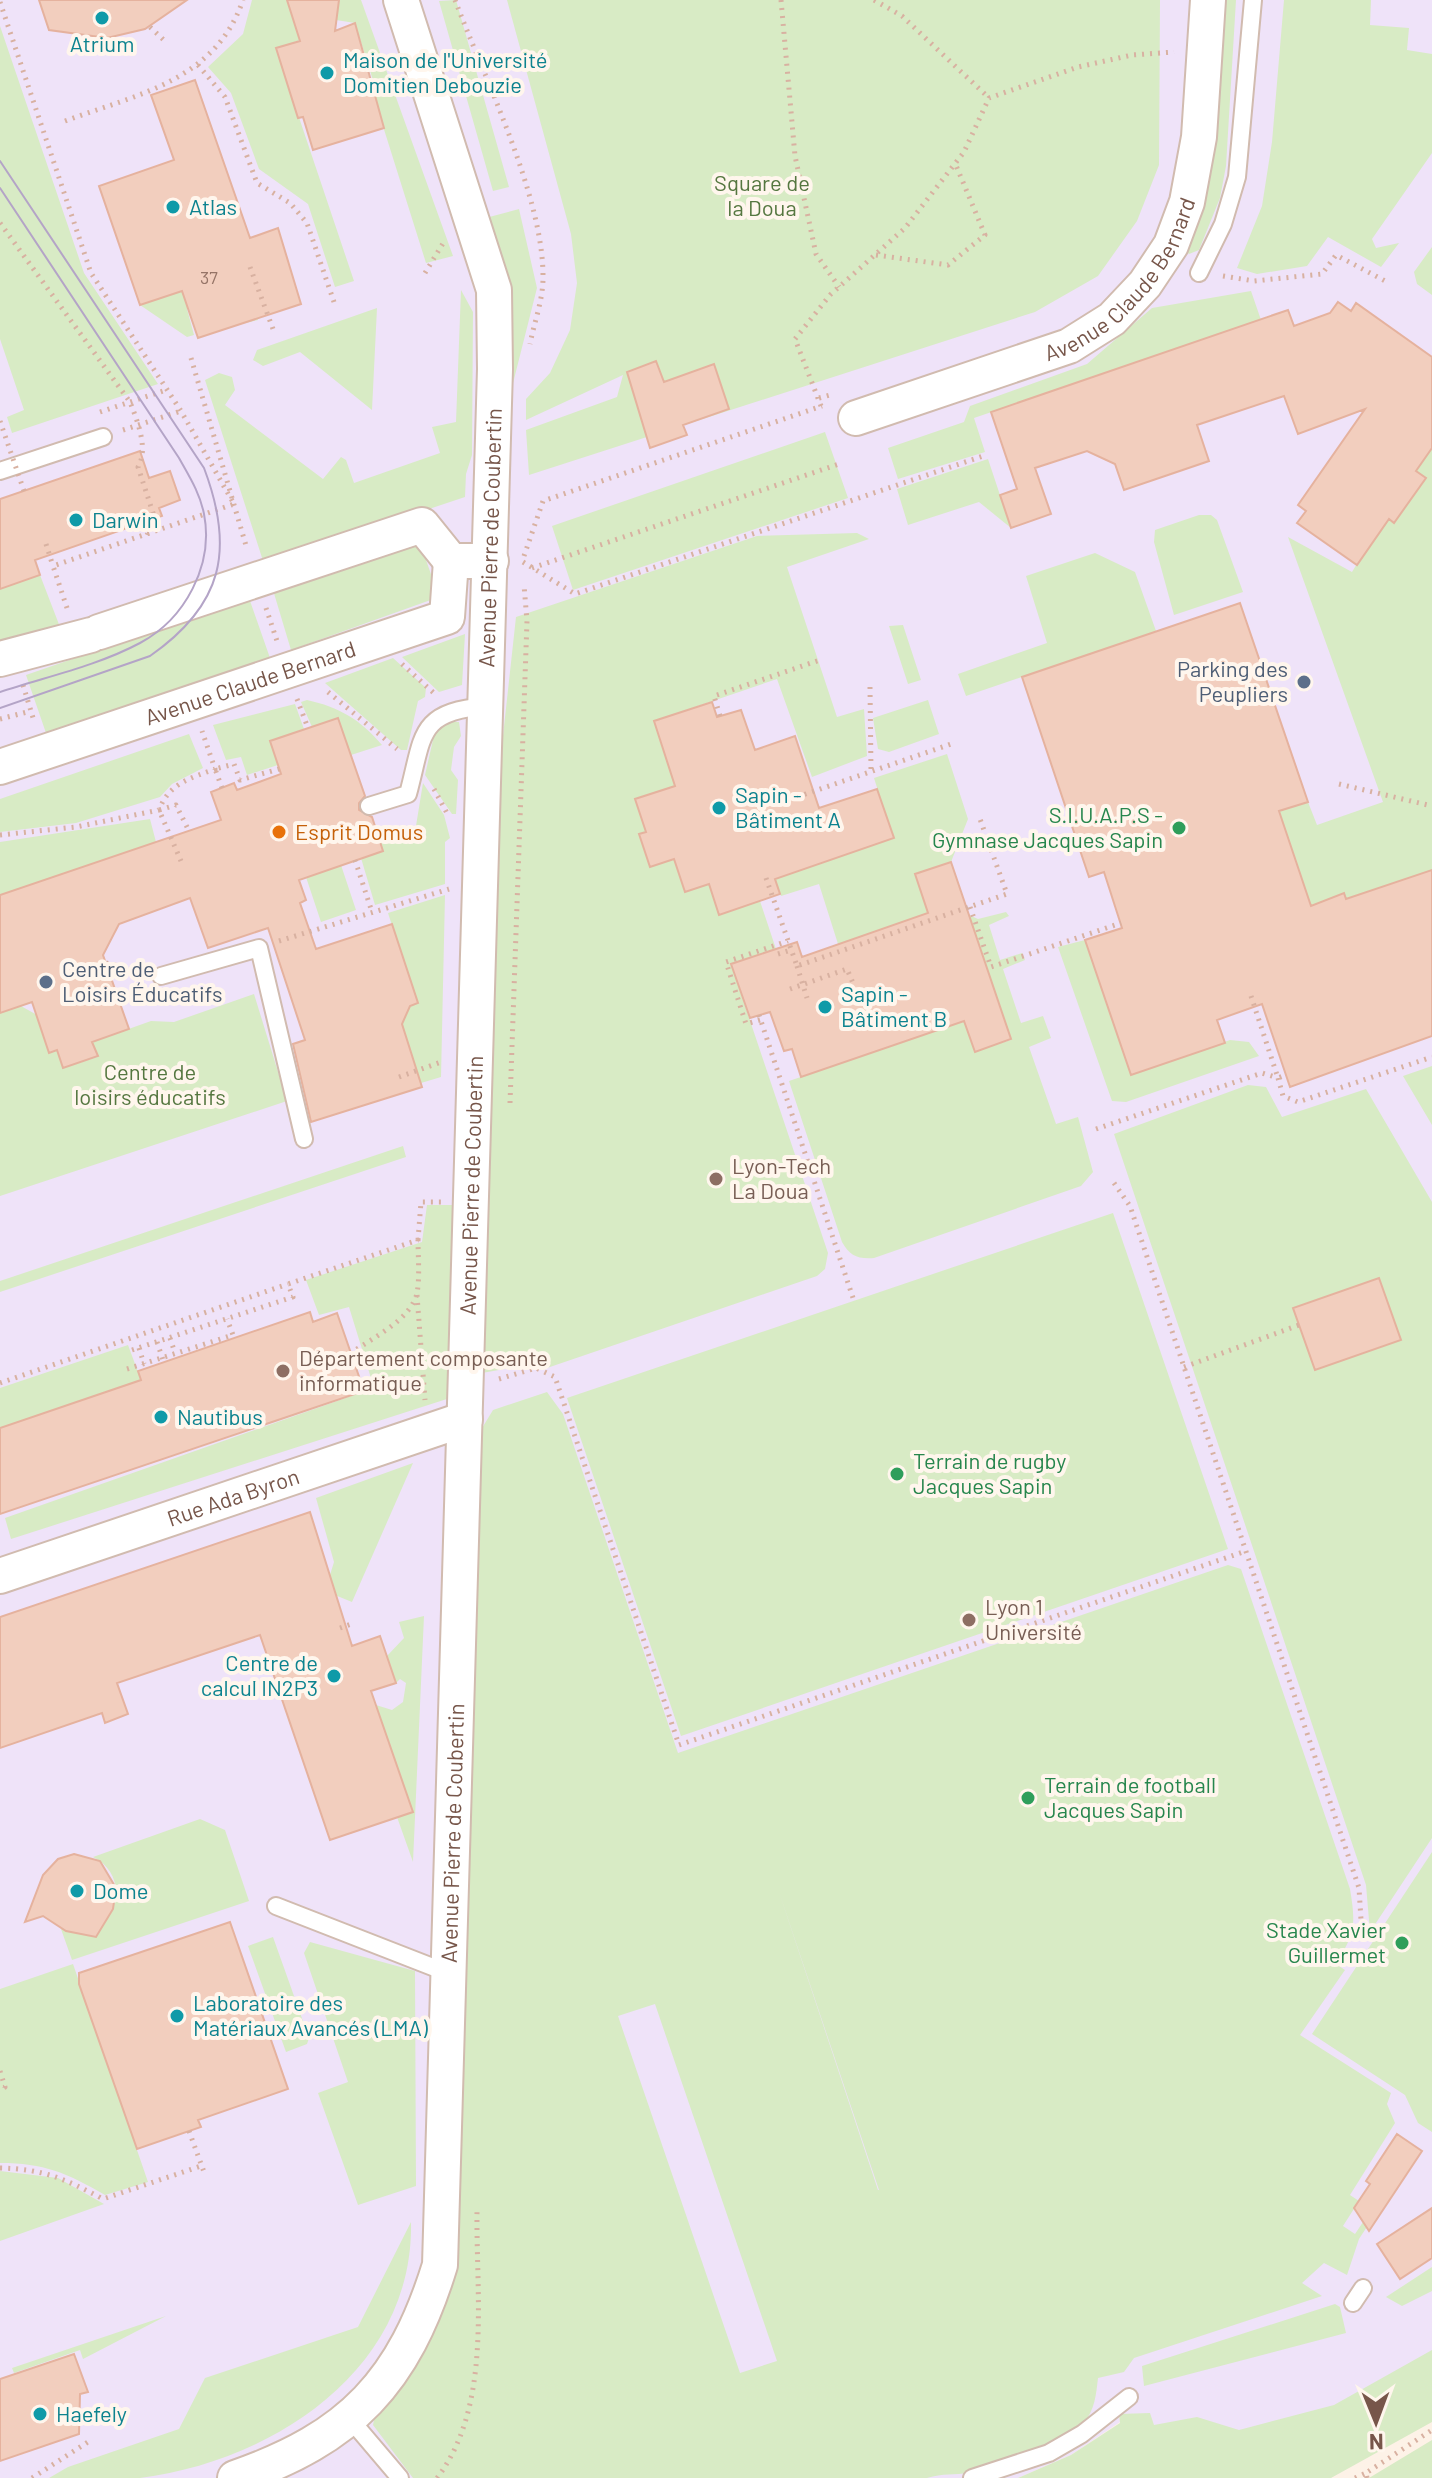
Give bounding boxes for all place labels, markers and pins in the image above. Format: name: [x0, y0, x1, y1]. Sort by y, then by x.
marker: Atrium: [93, 9, 111, 27]
place label: Atrium: [70, 30, 134, 56]
place label: Maison de l'Université Domitien Debouzie: [343, 46, 548, 97]
marker: Maison de l'Université Domitien Debouzie: [318, 64, 336, 82]
place label: Atlas: [189, 193, 237, 219]
marker: Atlas: [164, 198, 182, 216]
place label: Darwin: [92, 506, 159, 532]
marker: Darwin: [67, 511, 85, 529]
place label: Parking des Peupliers: [1177, 655, 1288, 706]
marker: Parking des Peupliers: [1295, 673, 1313, 691]
place label: Sapin - Bâtiment A: [735, 781, 841, 832]
marker: Sapin - Bâtiment A: [710, 799, 728, 817]
place label: S.I.U.A.P.S - Gymnase Jacques Sapin: [932, 801, 1163, 852]
place label: Esprit Domus: [295, 818, 423, 844]
marker: S.I.U.A.P.S - Gymnase Jacques Sapin: [1170, 819, 1188, 837]
marker: Esprit Domus: [270, 823, 288, 841]
place label: Centre de Loisirs Éducatifs: [62, 955, 223, 1006]
marker: Centre de Loisirs Éducatifs: [37, 973, 55, 991]
place label: Sapin - Bâtiment B: [841, 980, 947, 1031]
marker: Sapin - Bâtiment B: [816, 998, 834, 1016]
place label: Lyon-Tech La Doua: [732, 1152, 831, 1203]
marker: Lyon-Tech La Doua: [707, 1170, 725, 1188]
place label: Département composante informatique: [299, 1344, 548, 1395]
marker: Département composante informatique: [274, 1362, 292, 1380]
place label: Nautibus: [177, 1403, 263, 1429]
marker: Nautibus: [152, 1408, 170, 1426]
place label: Terrain de rugby Jacques Sapin: [913, 1447, 1066, 1498]
marker: Terrain de rugby Jacques Sapin: [888, 1465, 906, 1483]
place label: Lyon 1 Université: [985, 1593, 1082, 1644]
marker: Lyon 1 Université: [960, 1611, 978, 1629]
place label: Centre de calcul IN2P3: [201, 1649, 318, 1700]
marker: Centre de calcul IN2P3: [325, 1667, 343, 1685]
place label: Terrain de football Jacques Sapin: [1044, 1771, 1216, 1822]
marker: Terrain de football Jacques Sapin: [1019, 1789, 1037, 1807]
place label: Dome: [93, 1877, 148, 1903]
marker: Dome: [68, 1882, 86, 1900]
place label: Stade Xavier Guillermet: [1266, 1916, 1386, 1967]
marker: Stade Xavier Guillermet: [1393, 1934, 1411, 1952]
place label: Laboratoire des Matériaux Avancés (LMA): [193, 1989, 428, 2040]
marker: Laboratoire des Matériaux Avancés (LMA): [168, 2007, 186, 2025]
place label: Haefely: [56, 2400, 127, 2426]
marker: Haefely: [31, 2405, 49, 2423]

